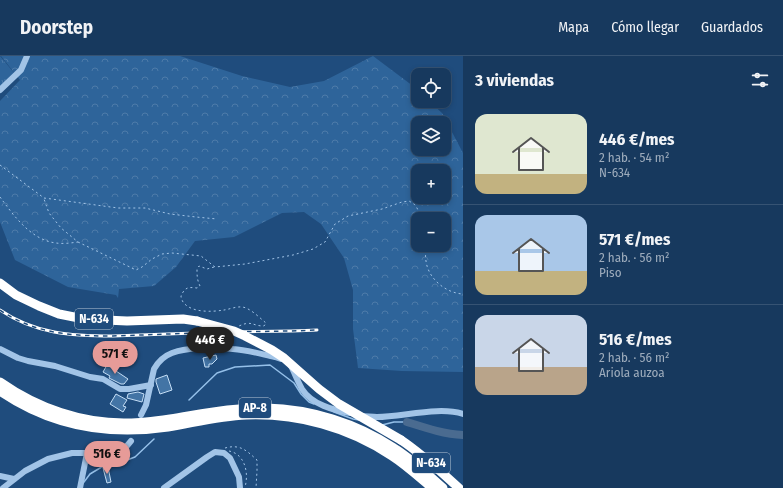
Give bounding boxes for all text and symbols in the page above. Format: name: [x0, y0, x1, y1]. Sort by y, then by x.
text: Doorstep: [20, 16, 93, 39]
text: Mapa: [558, 19, 589, 36]
text: Cómo llegar: [611, 19, 679, 36]
text: Guardados: [701, 19, 763, 36]
map controls: [411, 68, 451, 252]
button: locate: [411, 68, 451, 108]
icon: filters: [749, 69, 771, 91]
text: 3 viviendas: [475, 70, 554, 91]
button: layers: [411, 116, 451, 156]
text: 446 €/mes: [599, 129, 675, 150]
icon: home: [507, 130, 555, 178]
text: 2 hab. · 54 m²: [599, 150, 669, 165]
button: +: [411, 164, 451, 204]
text: N-634: [599, 165, 630, 180]
button: −: [411, 212, 451, 252]
text: 571 €/mes: [599, 229, 670, 250]
icon: home: [507, 231, 555, 279]
text: 2 hab. · 56 m²: [599, 250, 670, 265]
text: Piso: [599, 265, 621, 280]
road number: N-634: [75, 309, 113, 329]
pin: 446 €: [182, 327, 238, 361]
text: 516 €/mes: [599, 329, 672, 350]
icon: home: [507, 331, 555, 379]
text: 446 €: [195, 332, 225, 347]
pin: 571 €: [87, 341, 143, 375]
text: 571 €: [102, 346, 128, 361]
text: 2 hab. · 56 m²: [599, 350, 670, 365]
text: Ariola auzoa: [599, 365, 665, 380]
road number: AP-8: [239, 398, 271, 418]
pin: 516 €: [79, 441, 135, 475]
text: 516 €: [93, 446, 121, 461]
road number: N-634: [412, 453, 450, 473]

